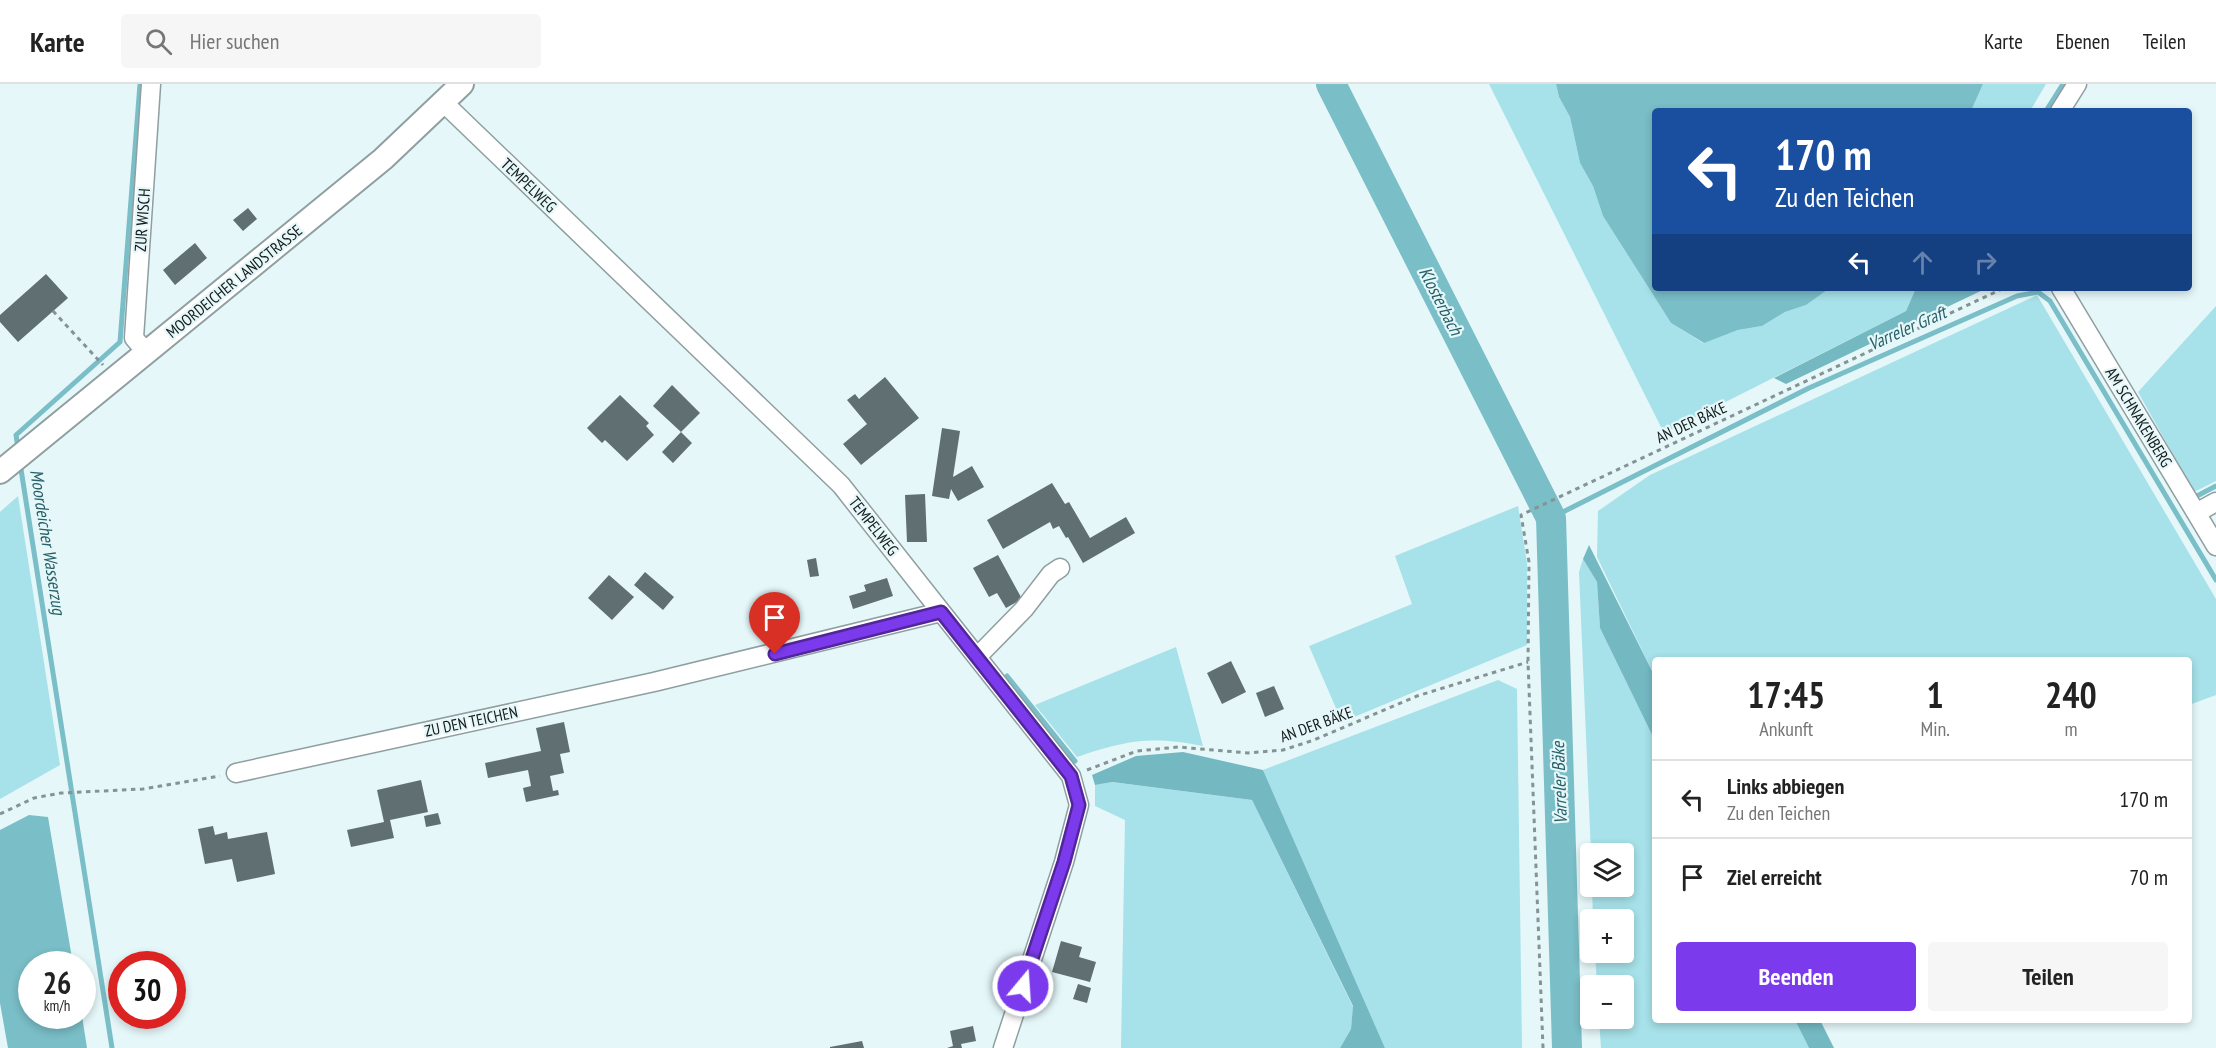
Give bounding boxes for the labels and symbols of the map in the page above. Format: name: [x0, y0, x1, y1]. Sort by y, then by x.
street label: TEMPELWEG: [497, 154, 561, 216]
street label: ZUR WISCH: [130, 188, 154, 252]
street label: MOORDEICHER LANDSTRASSE: [162, 220, 306, 342]
water label: Klosterbach: [1414, 263, 1468, 340]
water label: Varreler Graft: [1864, 300, 1951, 355]
street label: AM SCHNAKENBERG: [2101, 363, 2177, 471]
street label: AN DER BÄKE: [1652, 397, 1730, 447]
water label: Moordeicher Wasserzug: [25, 468, 71, 617]
street label: TEMPELWEG: [845, 492, 903, 560]
pin: [749, 592, 800, 654]
street label: ZU DEN TEICHEN: [423, 701, 519, 741]
street label: AN DER BÄKE: [1277, 702, 1355, 746]
water label: Varreler Bäke: [1546, 740, 1572, 825]
speed limit sign: 30: [108, 951, 186, 1029]
position arrow: [991, 954, 1055, 1018]

